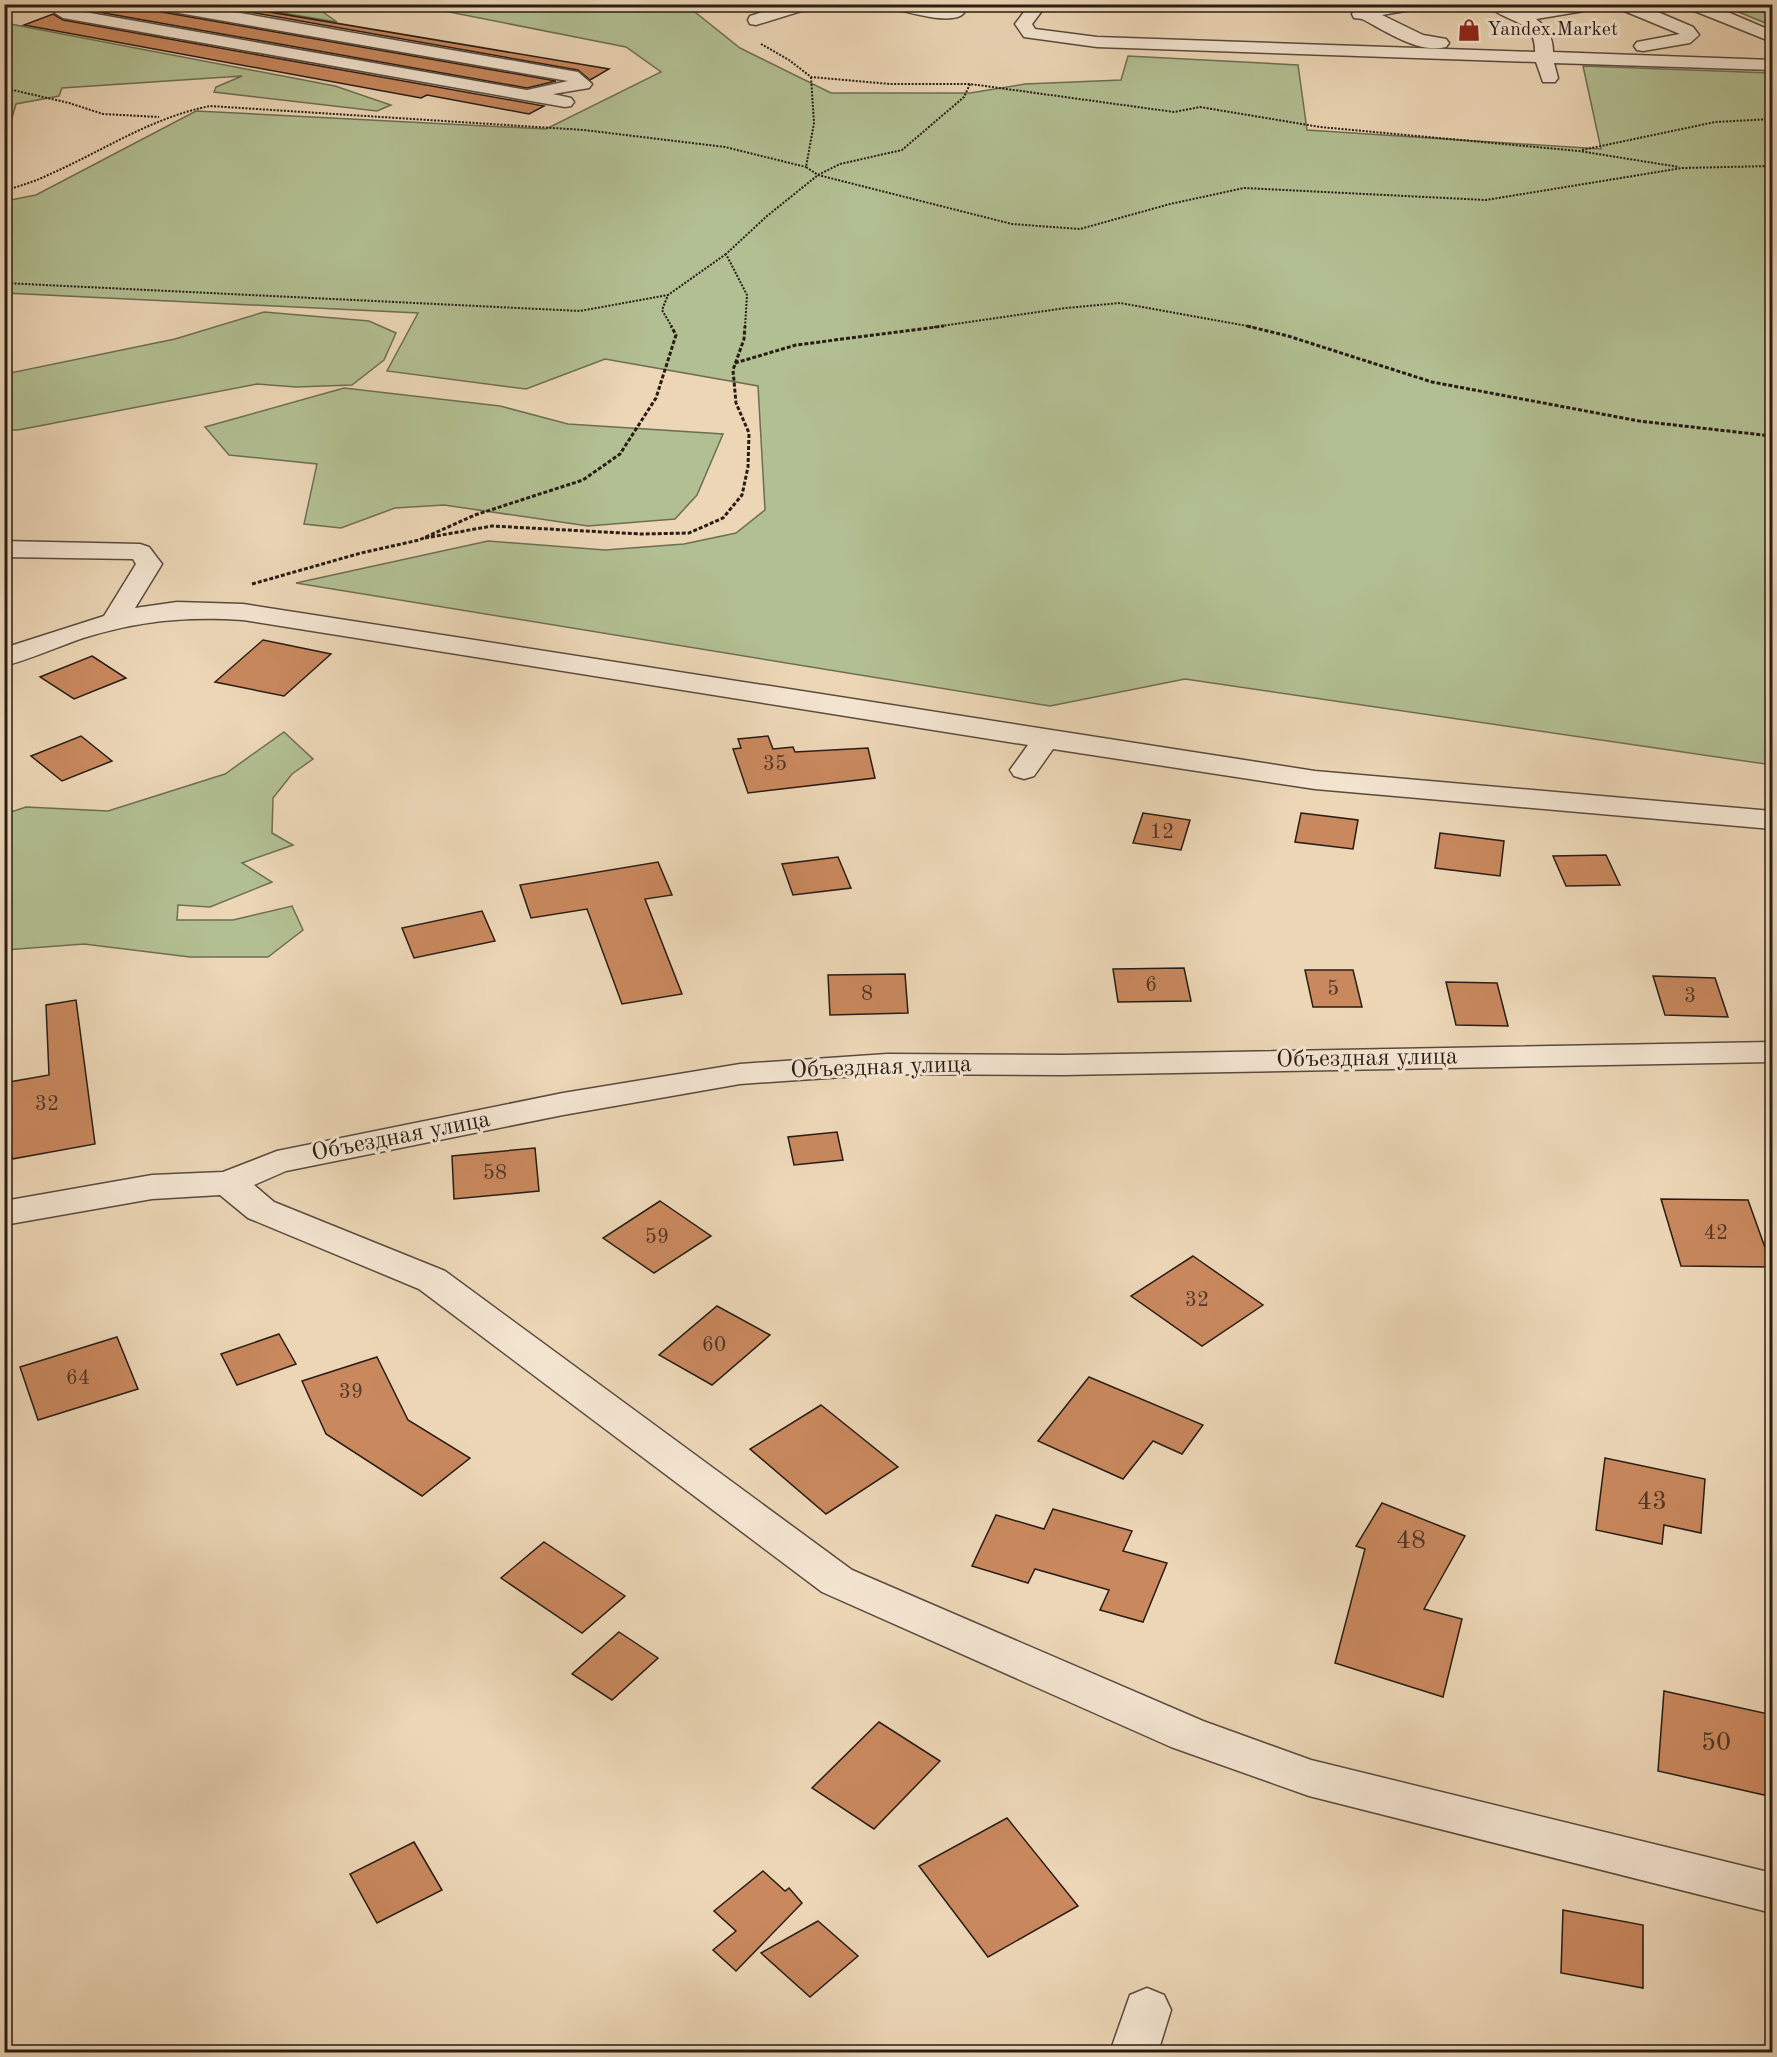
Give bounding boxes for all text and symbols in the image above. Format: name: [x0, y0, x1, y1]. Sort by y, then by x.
shop icon: Yandex.Market: [1456, 17, 1482, 43]
place label: Yandex.Market: [1487, 20, 1618, 40]
house number: 35: [763, 754, 787, 775]
house number: 12: [1150, 822, 1174, 843]
house number: 6: [1145, 975, 1157, 996]
house number: 5: [1327, 979, 1339, 1000]
house number: 8: [861, 984, 873, 1005]
house number: 3: [1684, 986, 1696, 1007]
street label: Объездная улица: [1276, 1045, 1458, 1073]
street label: Объездная улица: [790, 1053, 972, 1083]
house number: 32: [35, 1094, 59, 1115]
street label: Объездная улица: [310, 1108, 493, 1166]
house number: 58: [483, 1163, 507, 1184]
house number: 42: [1704, 1223, 1728, 1244]
house number: 59: [645, 1227, 669, 1248]
house number: 32: [1185, 1290, 1209, 1311]
house number: 60: [702, 1335, 726, 1356]
house number: 64: [66, 1368, 90, 1389]
house number: 39: [339, 1382, 363, 1403]
house number: 43: [1637, 1489, 1667, 1515]
house number: 48: [1396, 1528, 1426, 1554]
house number: 50: [1701, 1730, 1731, 1756]

